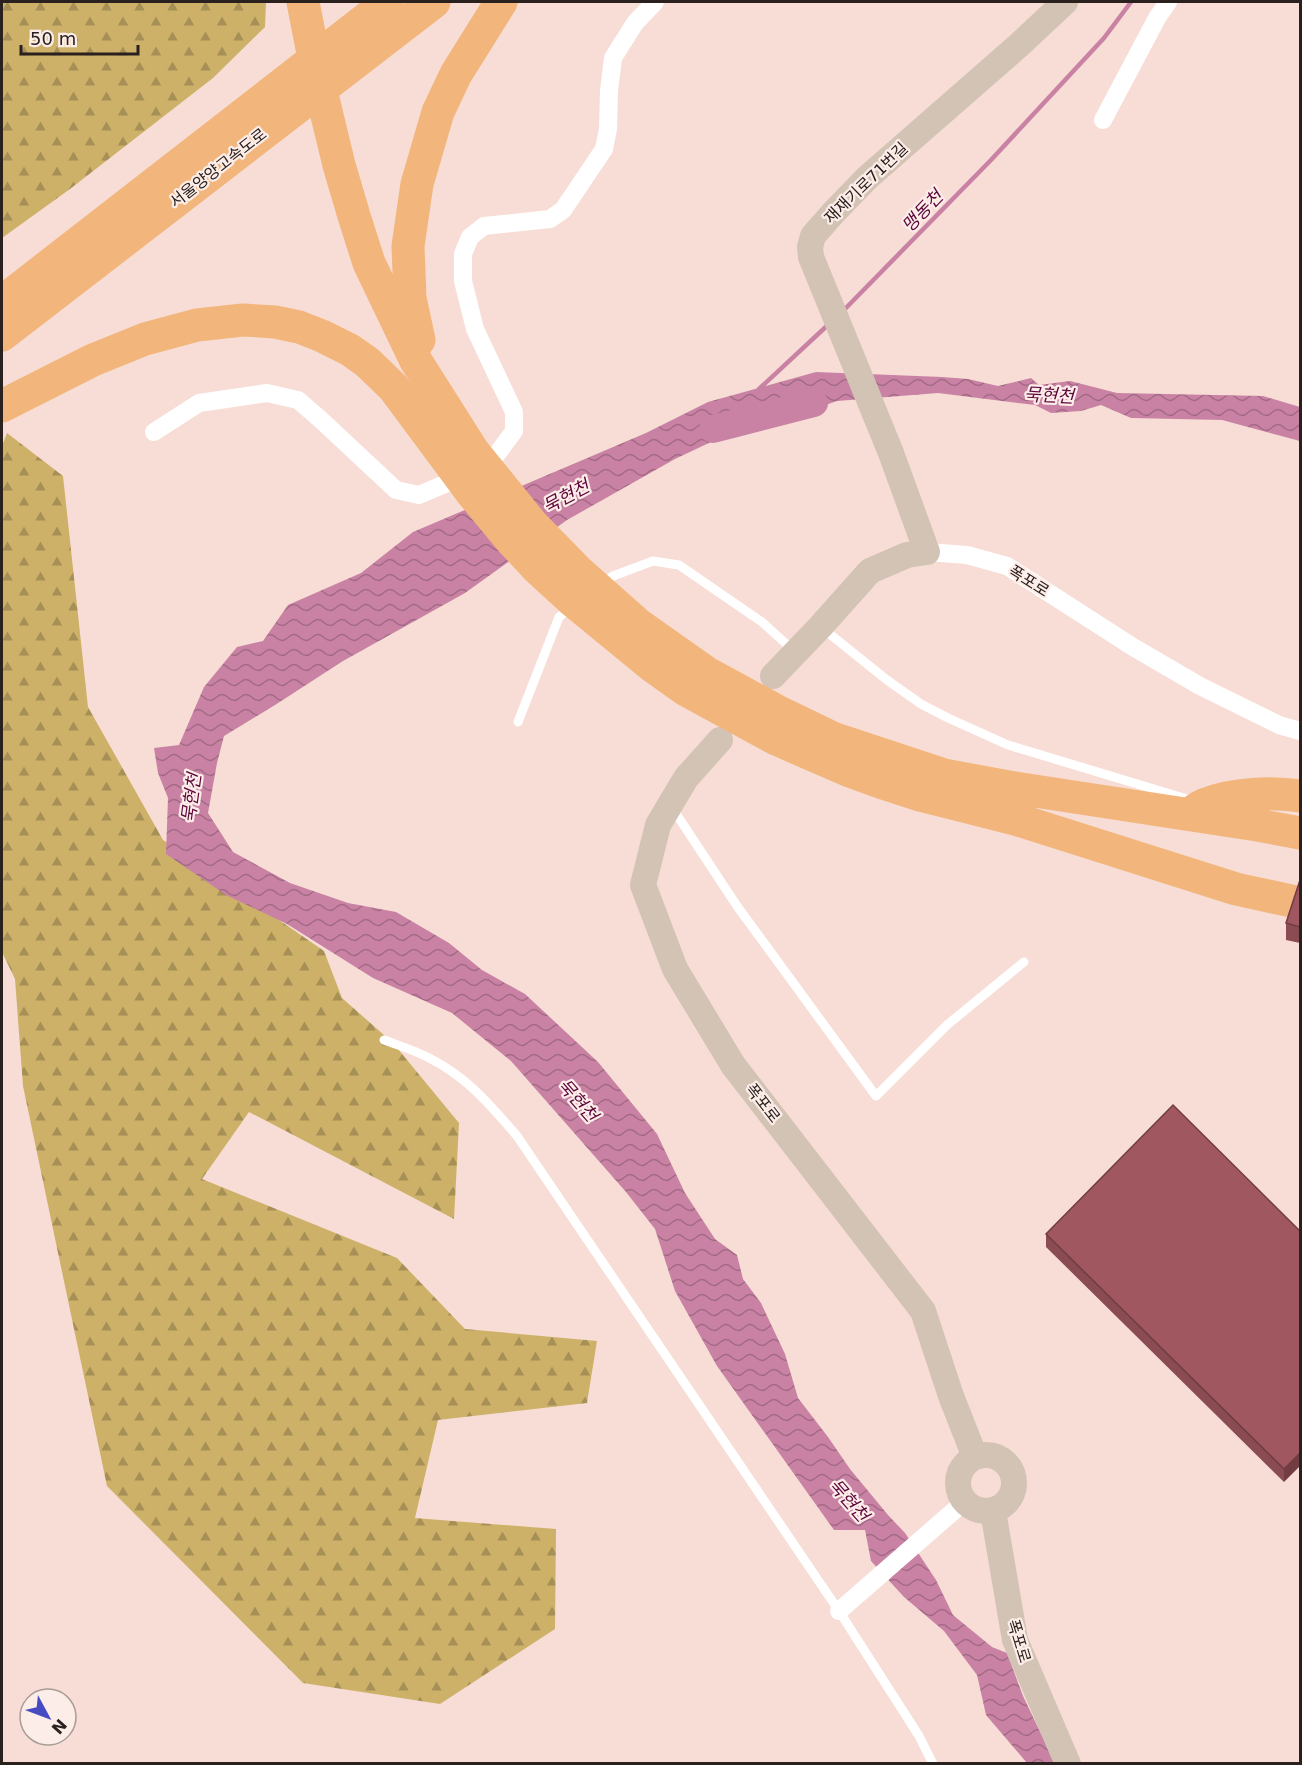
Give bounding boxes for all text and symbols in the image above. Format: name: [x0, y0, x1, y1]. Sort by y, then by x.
scale bar: [21, 18, 138, 56]
text: 50 m: [30, 28, 76, 49]
street label: 서울양양고속도로: [166, 124, 270, 212]
street label: 재재기로71번길: [820, 138, 912, 228]
water label: 맹동천: [897, 184, 949, 236]
water label: 묵현천: [1024, 383, 1077, 407]
water label: 묵현천: [539, 474, 595, 517]
street label: 폭포로: [1005, 561, 1053, 601]
water label: 묵현천: [177, 770, 205, 824]
water label: 묵현천: [554, 1074, 604, 1127]
street label: 폭포로: [742, 1080, 784, 1126]
water label: 묵현천: [825, 1474, 875, 1527]
street label: 폭포로: [1003, 1617, 1035, 1665]
north arrow: [18, 1687, 78, 1747]
text: N: [47, 1715, 71, 1738]

